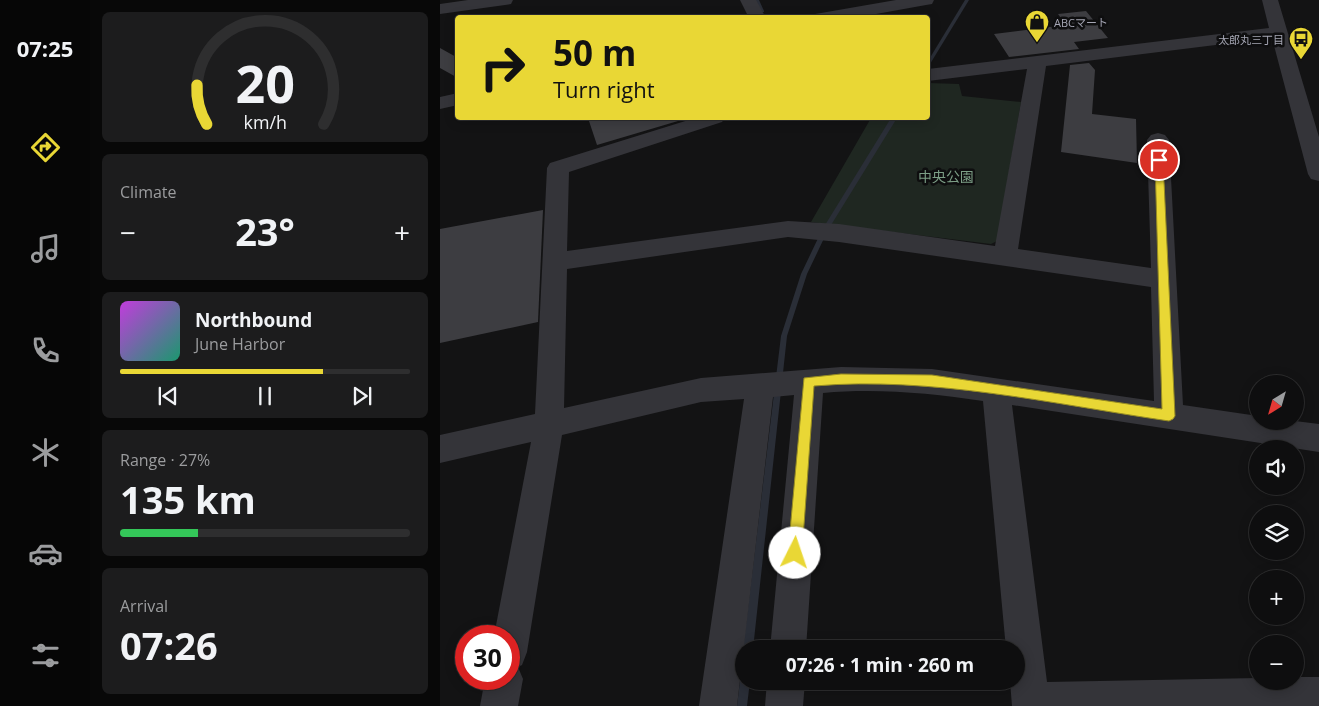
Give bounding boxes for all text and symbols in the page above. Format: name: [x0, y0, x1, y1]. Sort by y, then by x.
shop icon: ABCマート: [1024, 9, 1050, 43]
place label: ABCマート: [1054, 15, 1108, 30]
bus stop icon: 太郎丸三丁目: [1288, 26, 1314, 60]
text: 50 m: [553, 29, 636, 76]
place label: 太郎丸三丁目: [1218, 32, 1284, 47]
text: 07:25: [17, 33, 73, 63]
icon: right: [470, 35, 535, 100]
text: 20: [235, 47, 295, 118]
text: Turn right: [553, 74, 655, 104]
text: km/h: [243, 110, 287, 134]
icon: directions: [28, 130, 63, 165]
pin: [1138, 139, 1180, 181]
icon: arrive: [1145, 146, 1173, 174]
park label: 中央公園: [918, 167, 974, 186]
text: Climate: [120, 181, 177, 203]
text: 23°: [235, 205, 295, 257]
text: −: [120, 213, 136, 251]
text: +: [394, 213, 410, 251]
icon: music: [28, 231, 63, 266]
text: Northbound: [195, 307, 312, 333]
icon: phone: [28, 333, 63, 368]
text: June Harbor: [195, 333, 285, 355]
north arrow: [1249, 375, 1304, 430]
map controls: [1249, 375, 1304, 690]
icon: previous: [154, 382, 182, 410]
icon: pause: [251, 382, 279, 410]
icon: next: [348, 382, 376, 410]
icon: climate: [28, 435, 63, 470]
button: sound: [1249, 440, 1304, 495]
text: Range · 27%: [120, 449, 210, 471]
text: 135 km: [120, 473, 256, 525]
button: layers: [1249, 505, 1304, 560]
position arrow: [768, 526, 820, 578]
icon: car: [28, 536, 63, 571]
button: +: [1249, 570, 1304, 625]
text: Arrival: [120, 595, 168, 617]
text: 07:26: [120, 619, 218, 671]
speed limit sign: 30: [455, 625, 520, 690]
button: −: [1249, 635, 1304, 690]
icon: filters: [28, 638, 63, 673]
text: 07:26 · 1 min · 260 m: [786, 652, 974, 678]

